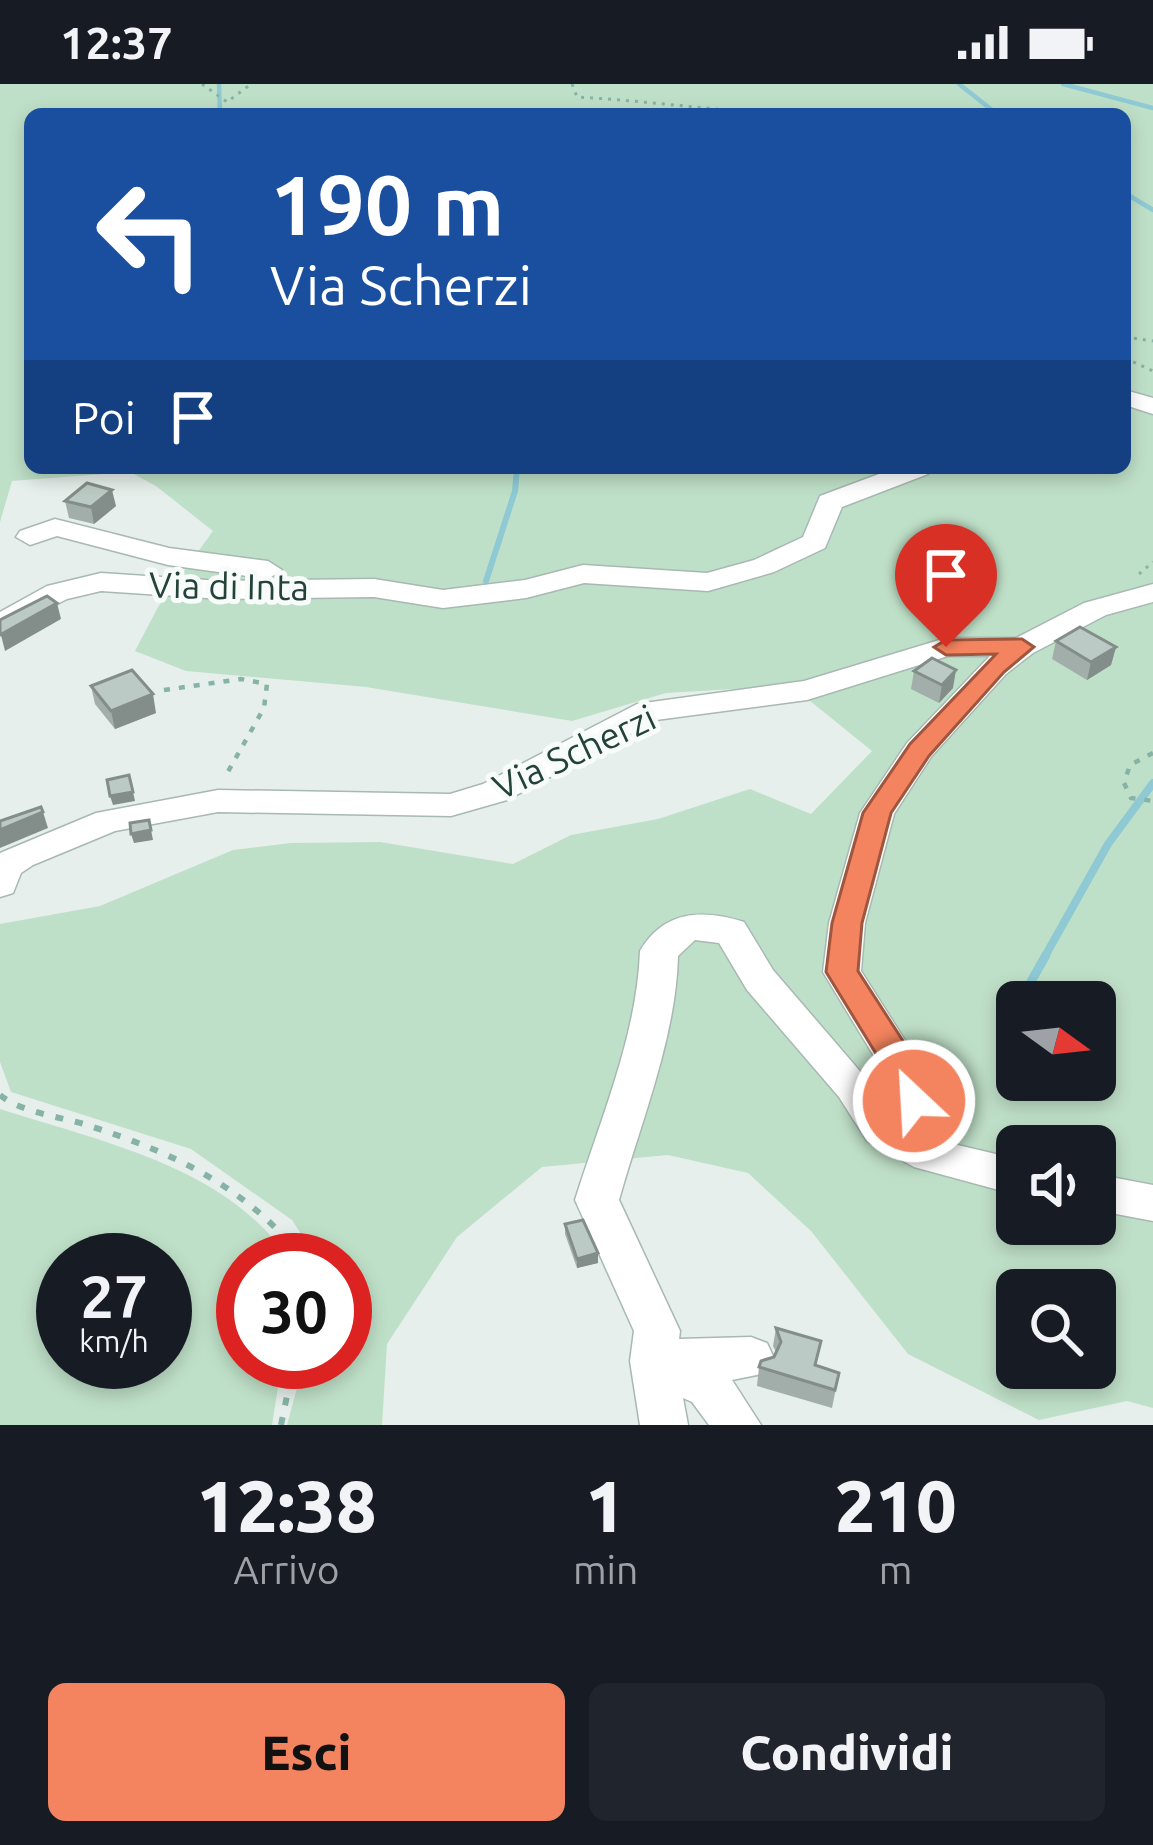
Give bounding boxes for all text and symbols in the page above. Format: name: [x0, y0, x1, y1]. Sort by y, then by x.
text: 12:37: [60, 17, 173, 68]
icon: left: [72, 156, 228, 312]
text: 190 m: [270, 157, 504, 251]
text: Via Scherzi: [270, 255, 532, 315]
icon: arrive: [160, 384, 226, 450]
text: Poi: [72, 392, 136, 443]
pin: [895, 524, 997, 647]
icon: arrive: [913, 542, 979, 608]
street label: Via di Inta: [149, 564, 309, 607]
street label: Via Scherzi: [486, 696, 662, 807]
north arrow: [996, 981, 1116, 1101]
map controls: [996, 981, 1116, 1389]
position arrow: [851, 1038, 977, 1164]
button: sound: [996, 1125, 1116, 1245]
speed limit sign: 30: [216, 1233, 372, 1389]
text: 27: [80, 1262, 148, 1329]
button: search: [996, 1269, 1116, 1389]
text: km/h: [79, 1324, 149, 1358]
text: 12:38: [196, 1465, 377, 1546]
text: 1: [585, 1465, 626, 1546]
text: 210: [835, 1465, 957, 1546]
text: Arrivo: [233, 1548, 340, 1591]
text: min: [573, 1548, 638, 1591]
text: m: [879, 1548, 912, 1591]
button: Esci: [48, 1683, 565, 1821]
button: Condividi: [589, 1683, 1105, 1821]

